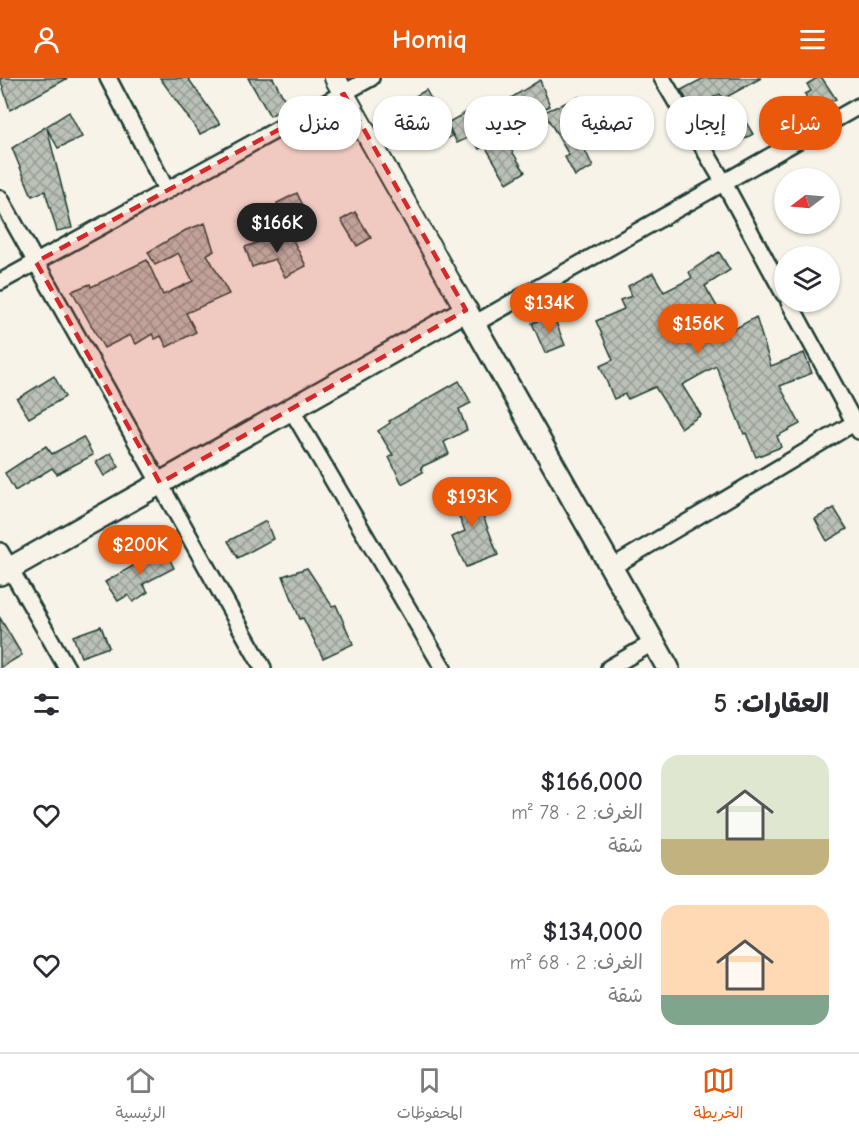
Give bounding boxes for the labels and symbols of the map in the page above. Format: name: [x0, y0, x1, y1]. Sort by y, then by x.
north arrow: [774, 168, 840, 234]
pin: $166K: [235, 203, 319, 254]
pin: $134K: [507, 283, 591, 334]
pin: $156K: [656, 304, 740, 355]
pin: $193K: [430, 477, 514, 528]
pin: $200K: [98, 525, 182, 576]

